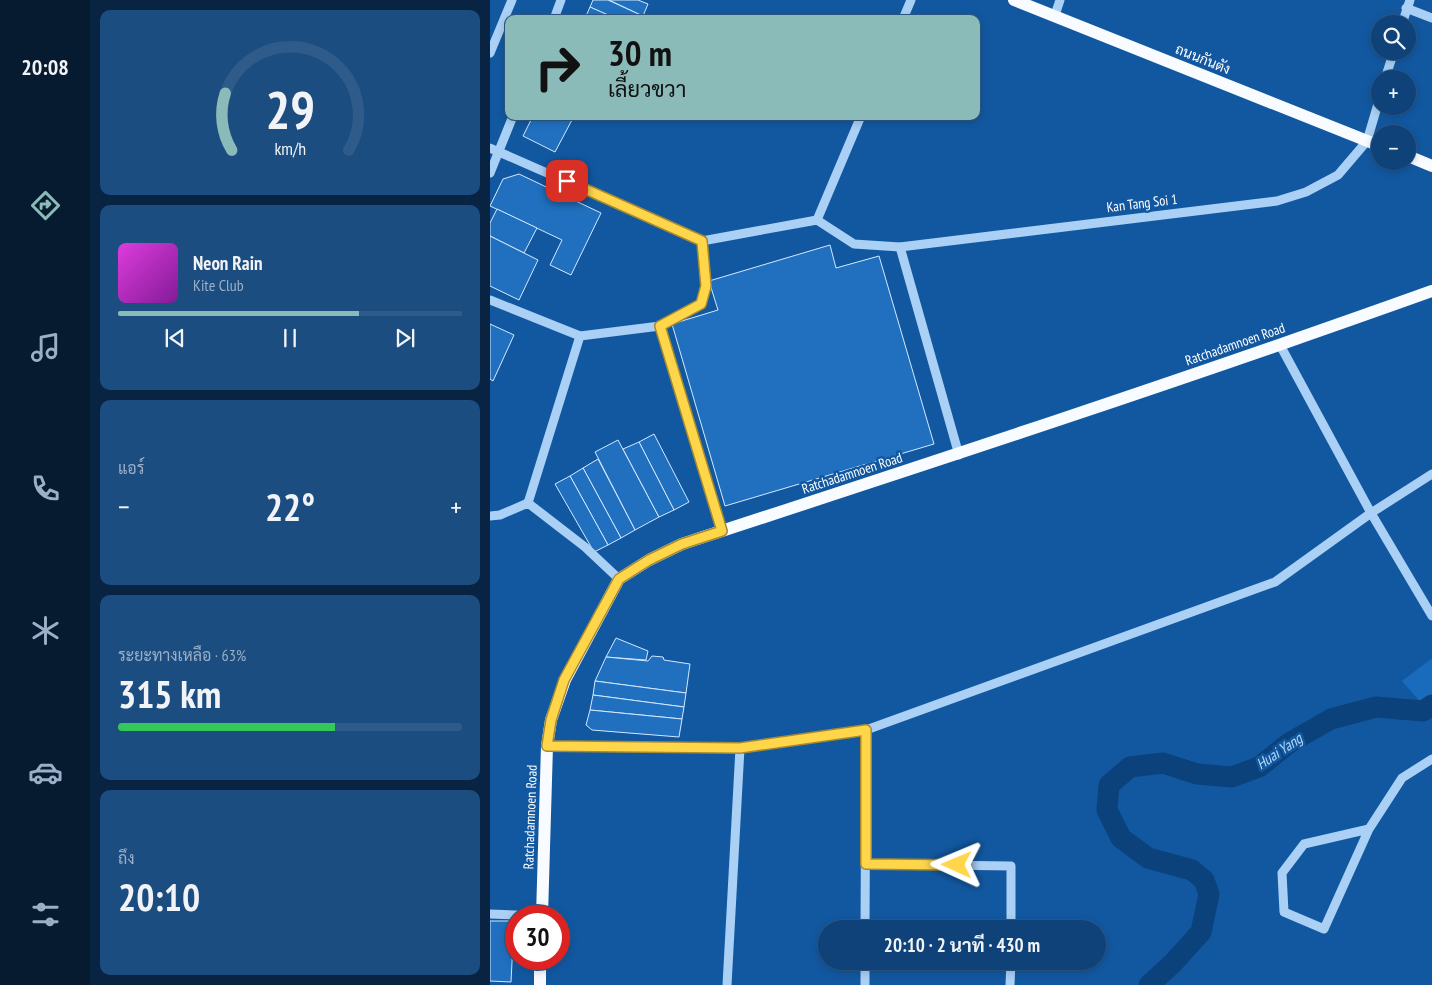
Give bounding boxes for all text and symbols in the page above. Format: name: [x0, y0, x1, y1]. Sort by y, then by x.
map controls: [1371, 15, 1416, 170]
button: search: [1371, 15, 1416, 60]
text: 30 m: [608, 30, 672, 76]
icon: right: [525, 35, 590, 100]
street label: ถนนกันตัง: [1173, 40, 1233, 78]
text: 20:08: [21, 53, 69, 81]
button: +: [1371, 70, 1416, 115]
text: เลี้ยวขวา: [608, 75, 686, 103]
text: 29: [265, 76, 315, 143]
button: −: [1371, 125, 1416, 170]
text: km/h: [274, 137, 306, 160]
pin: [546, 160, 588, 202]
icon: arrive: [553, 167, 581, 195]
icon: directions: [28, 188, 63, 223]
street label: Kan Tang Soi 1: [1106, 190, 1178, 216]
text: Neon Rain: [193, 251, 262, 275]
text: Kite Club: [193, 275, 244, 295]
street label: Ratchadamnoen Road: [1183, 318, 1287, 370]
icon: previous: [161, 324, 189, 352]
icon: pause: [276, 324, 304, 352]
icon: next: [391, 324, 419, 352]
icon: music: [28, 330, 63, 365]
street label: Ratchadamnoen Road: [799, 448, 905, 498]
text: แอร์: [118, 458, 144, 478]
icon: phone: [28, 471, 63, 506]
text: 22°: [265, 482, 315, 531]
text: −: [118, 488, 130, 525]
text: +: [450, 488, 462, 525]
icon: climate: [28, 613, 63, 648]
text: ระยะทางเหลือ · 63%: [118, 645, 246, 665]
text: 315 km: [118, 669, 221, 718]
water label: Huai Yang: [1252, 728, 1307, 773]
icon: car: [28, 755, 63, 790]
street label: Ratchadamnoen Road: [519, 764, 541, 870]
position arrow: [930, 838, 982, 890]
text: ถึง: [118, 848, 135, 868]
text: 20:10: [118, 872, 200, 921]
icon: filters: [28, 897, 63, 932]
speed limit sign: 30: [505, 905, 570, 970]
text: 20:10 · 2 นาที · 430 m: [884, 933, 1040, 957]

